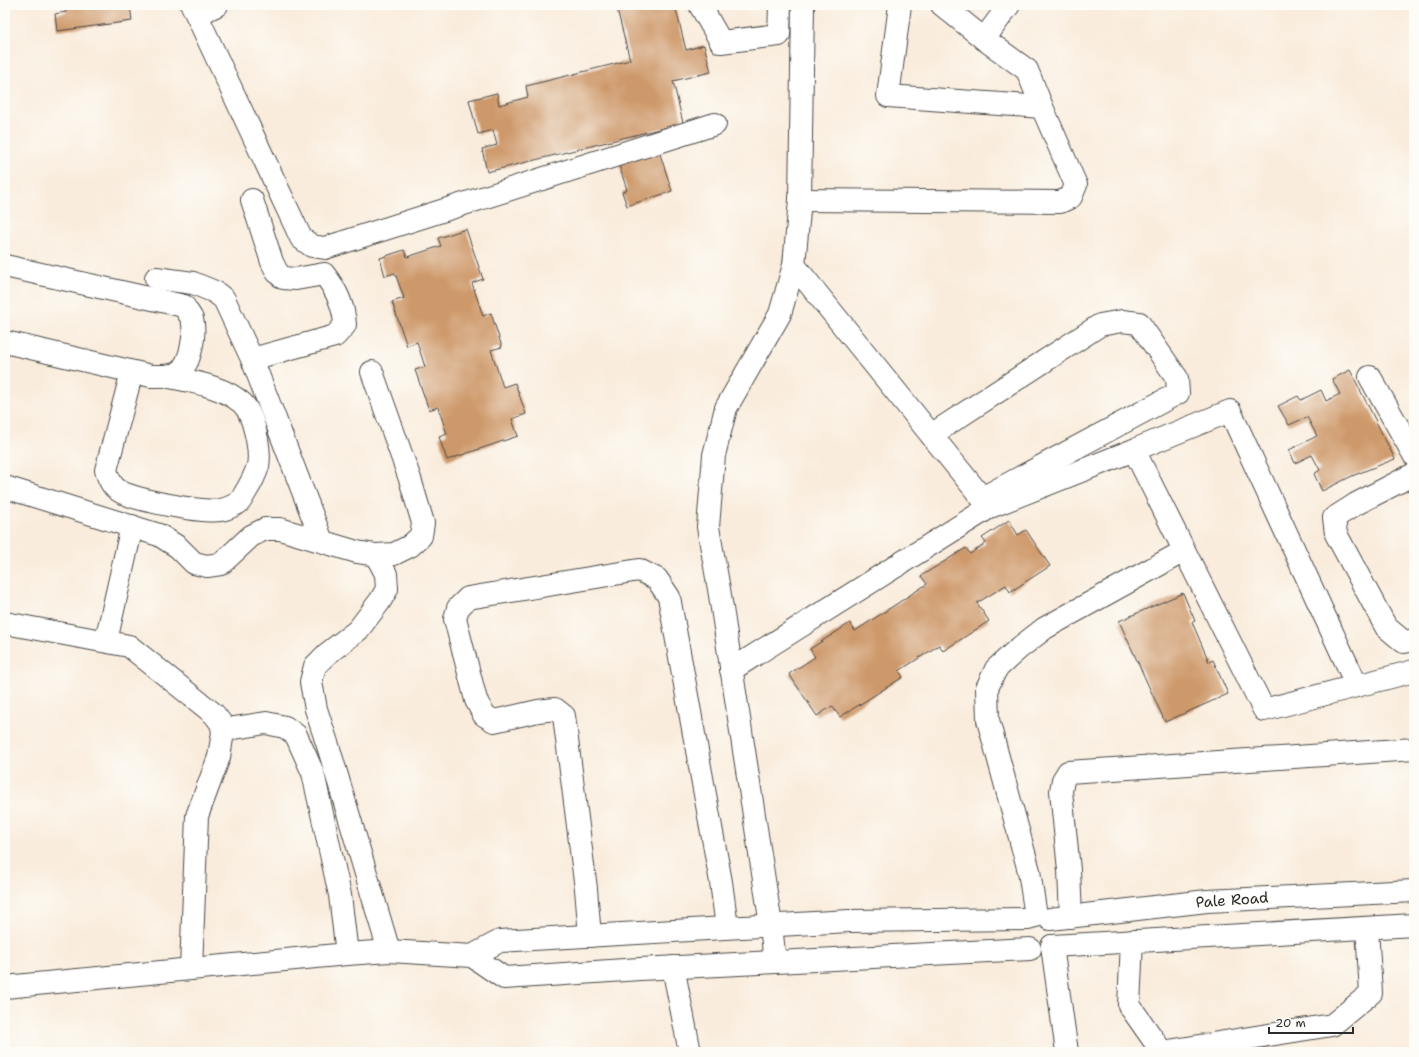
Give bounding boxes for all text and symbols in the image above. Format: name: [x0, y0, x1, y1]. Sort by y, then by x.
street label: Pale Road: [1195, 887, 1270, 913]
scale bar: [1269, 1009, 1353, 1035]
text: 20 m: [1275, 1015, 1306, 1031]

